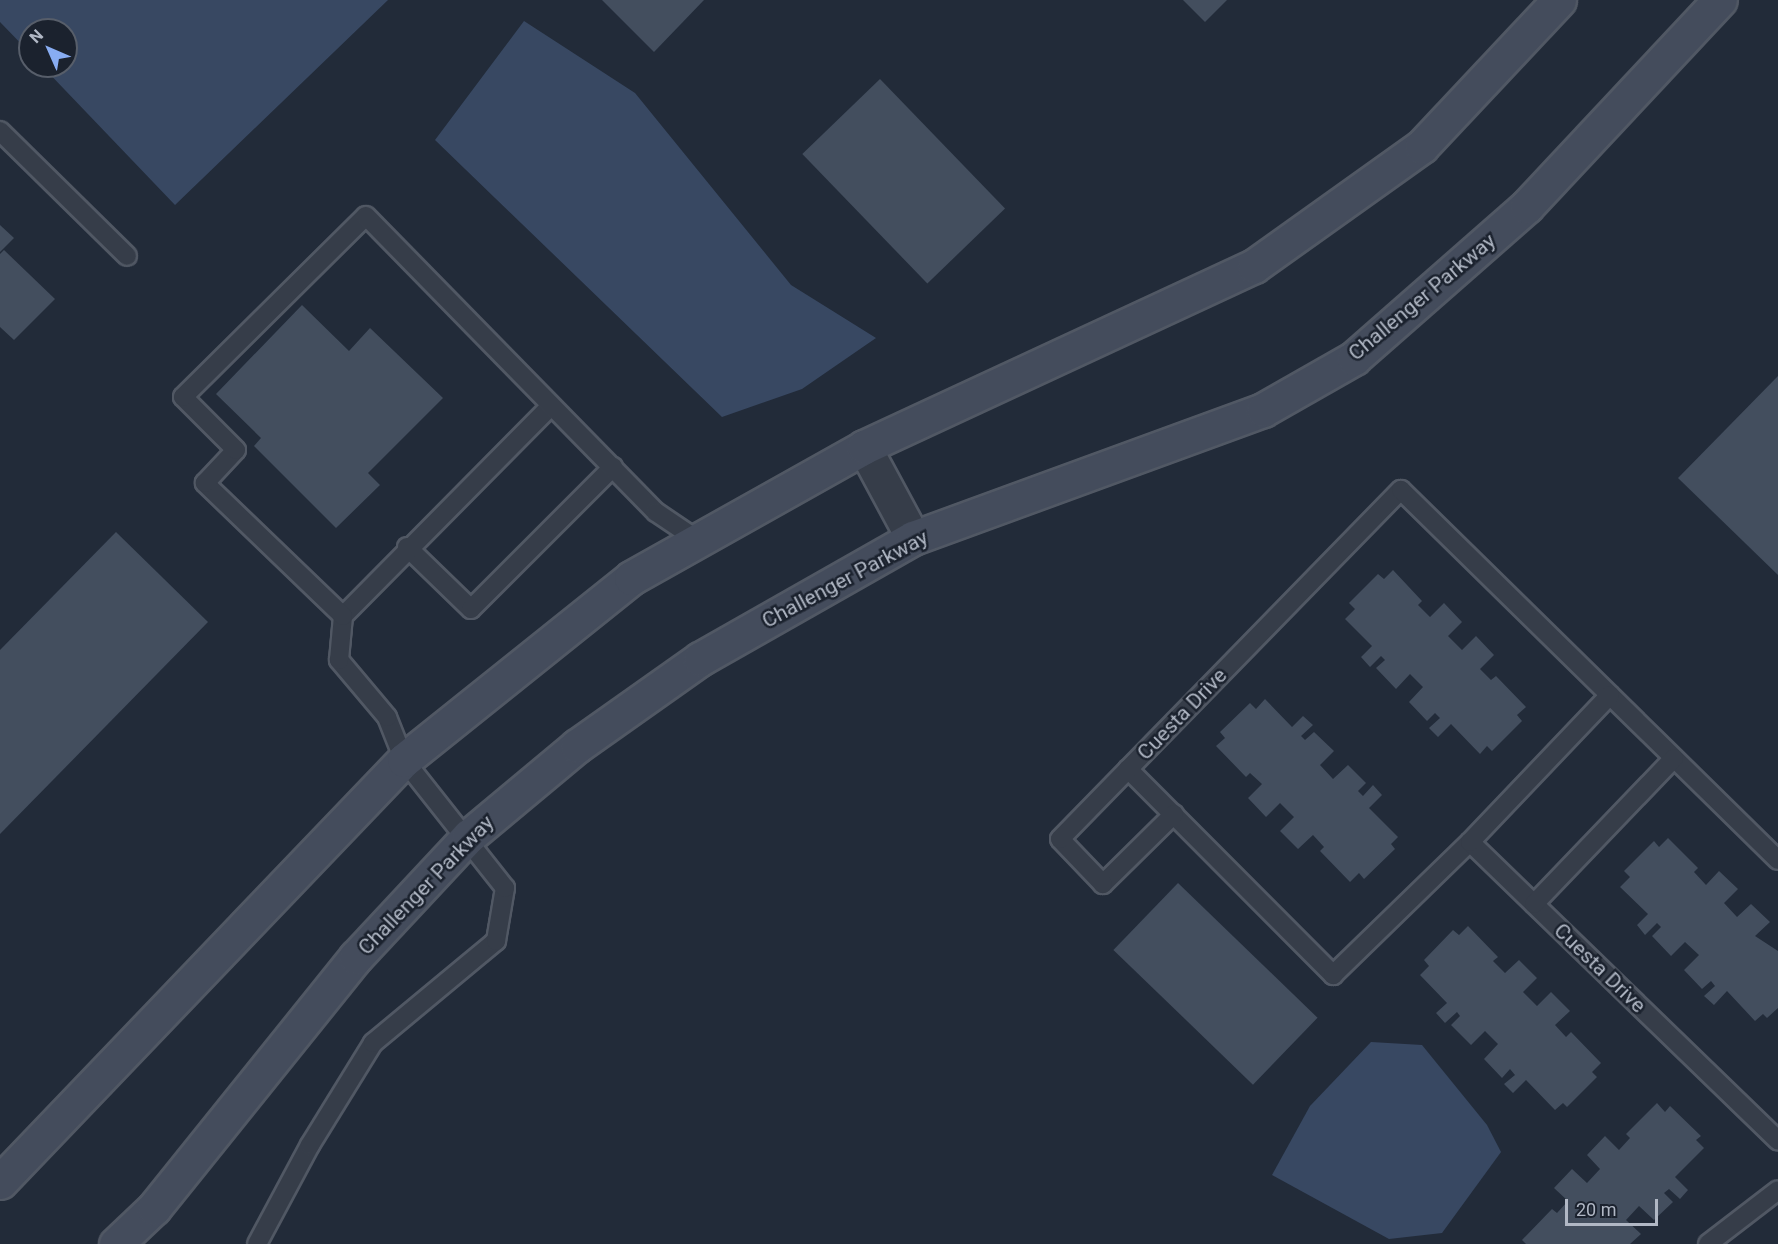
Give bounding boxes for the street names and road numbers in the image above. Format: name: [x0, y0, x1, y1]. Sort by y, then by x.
street label: Challenger Parkway: [1343, 228, 1501, 366]
street label: Challenger Parkway: [758, 525, 932, 633]
street label: Cuesta Drive: [1132, 663, 1232, 765]
street label: Challenger Parkway: [353, 810, 499, 960]
street label: Cuesta Drive: [1549, 918, 1651, 1018]

